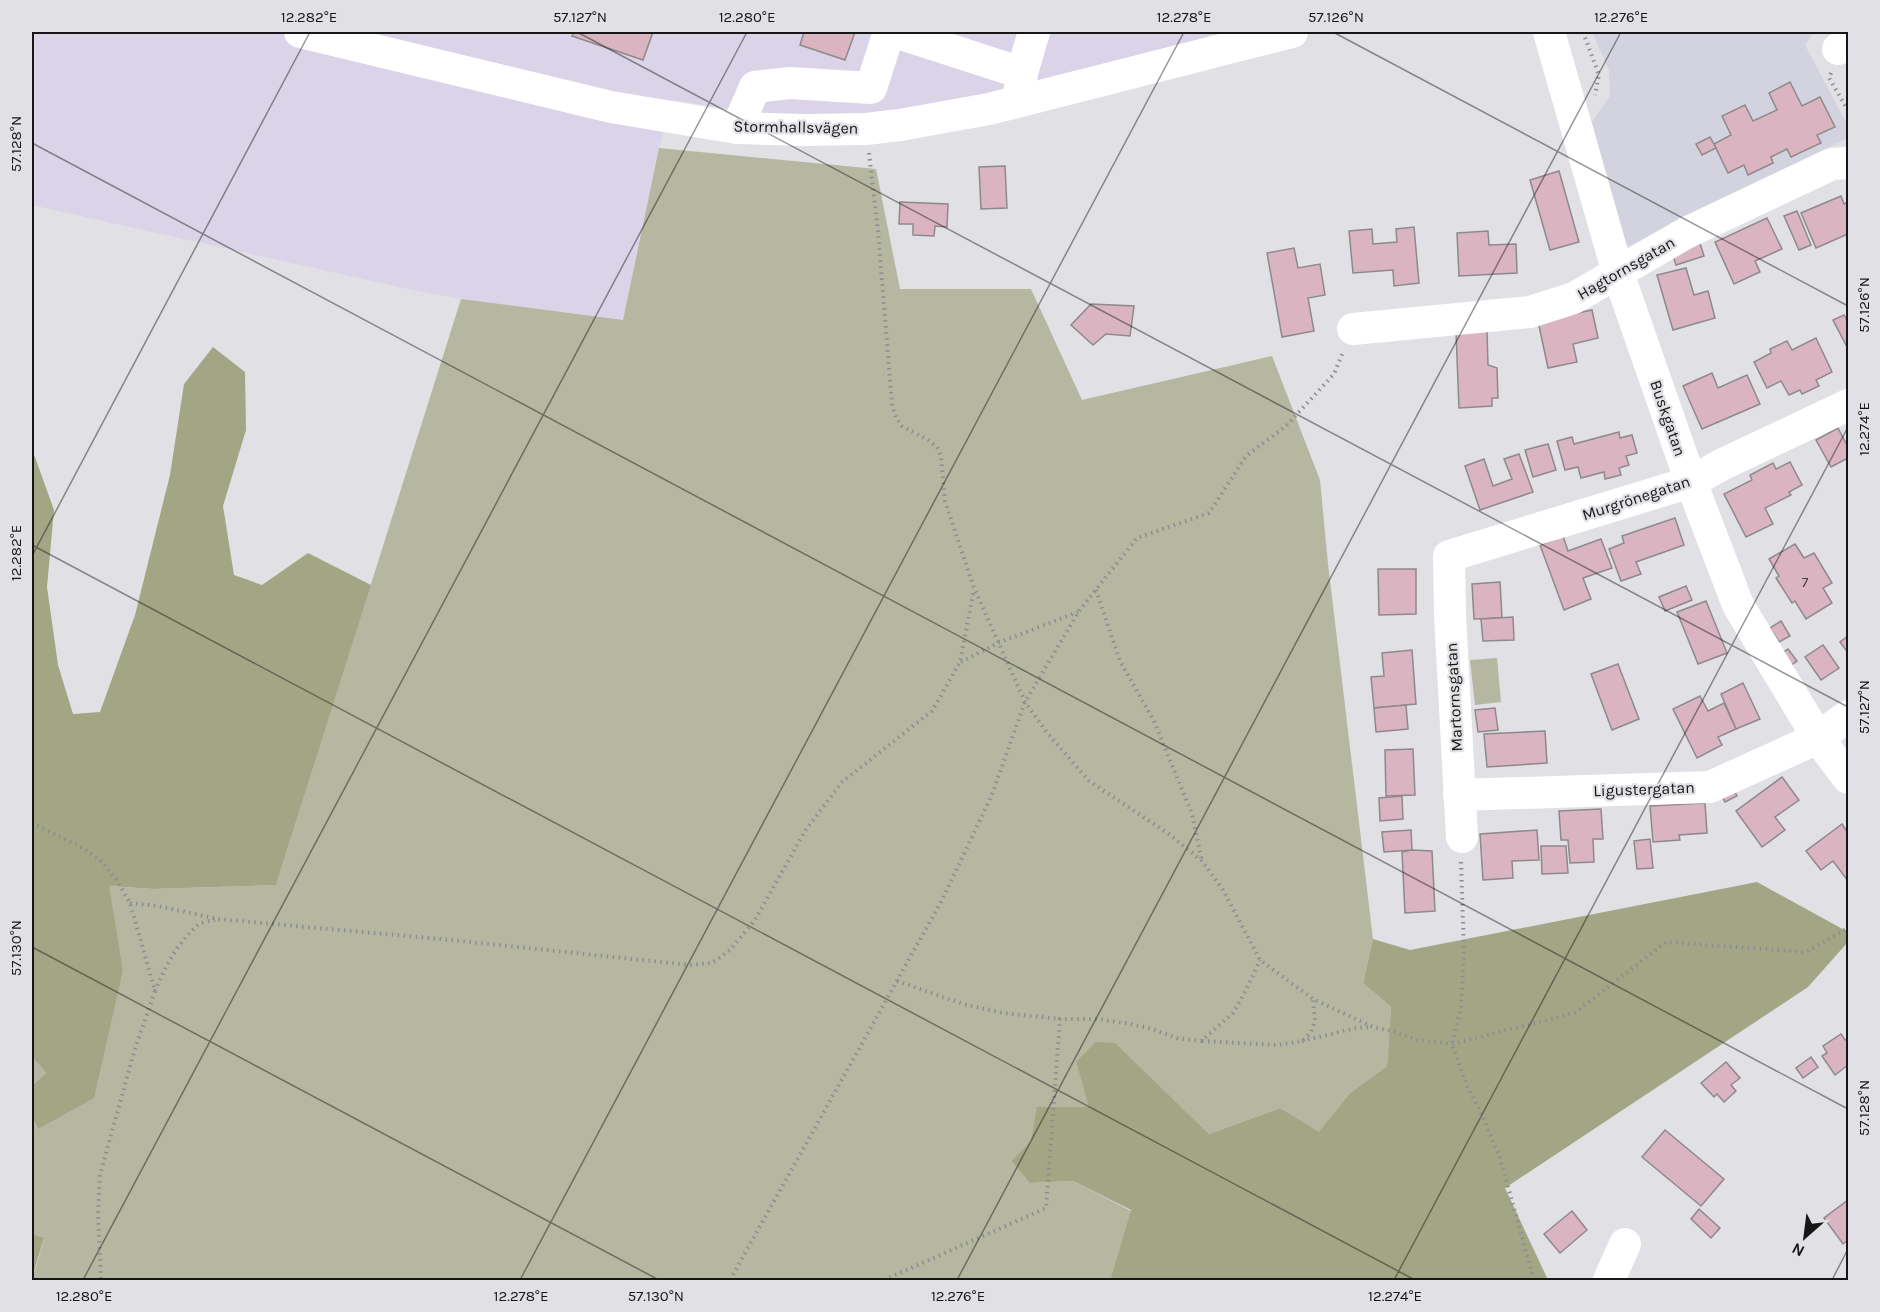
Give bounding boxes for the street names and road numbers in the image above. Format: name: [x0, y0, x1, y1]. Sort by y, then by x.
street label: Stormhallsvägen: [733, 116, 859, 138]
street label: Hagtornsgatan: [1574, 232, 1678, 304]
street label: Buskgatan: [1646, 377, 1690, 459]
street label: Murgrönegatan: [1580, 472, 1692, 524]
street label: Martornsgatan: [1442, 642, 1466, 752]
street label: Ligustergatan: [1593, 778, 1695, 800]

